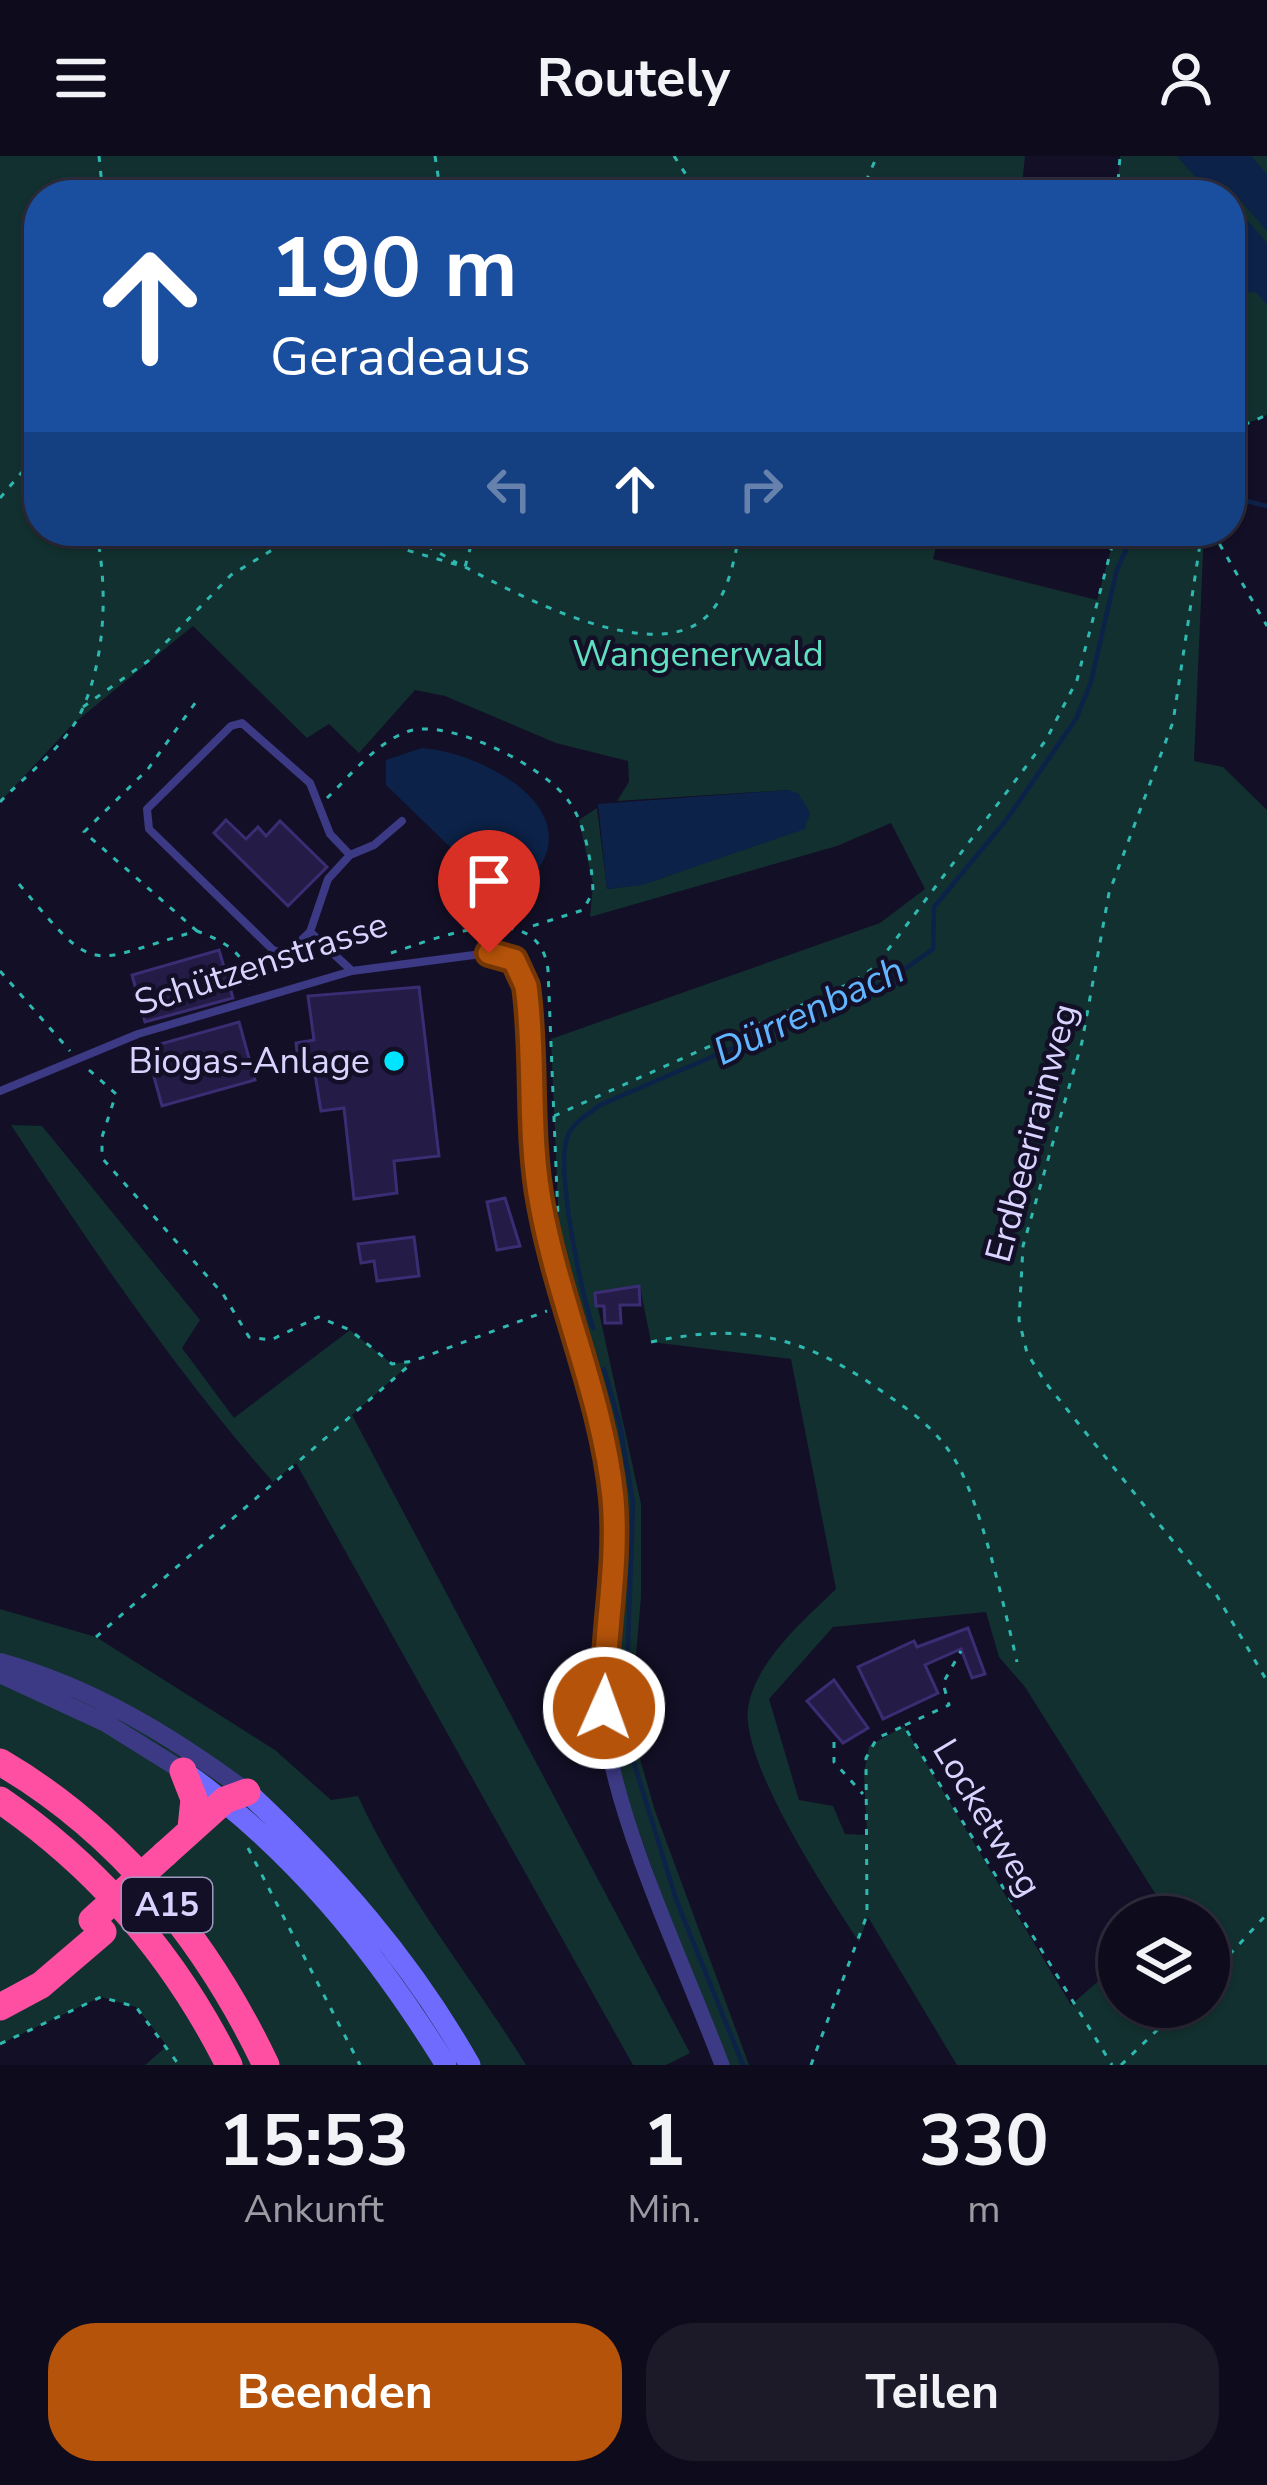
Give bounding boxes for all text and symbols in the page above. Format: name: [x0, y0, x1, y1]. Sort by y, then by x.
text: Routely: [537, 41, 730, 115]
icon: menu: [48, 45, 114, 111]
icon: person: [1153, 45, 1219, 111]
text: 190 m: [270, 211, 518, 326]
icon: ahead: [72, 228, 228, 384]
text: Geradeaus: [270, 320, 531, 394]
icon: left: [476, 456, 542, 522]
icon: ahead: [602, 456, 668, 522]
icon: right: [728, 456, 794, 522]
park label: Wangenerwald: [572, 630, 824, 679]
pin: [438, 830, 540, 953]
icon: arrive: [456, 848, 522, 914]
street label: Schützenstrasse: [128, 900, 394, 1028]
water label: Dürrenbach: [705, 944, 913, 1078]
street label: Erdbeerirainweg: [974, 998, 1090, 1268]
place label: Biogas-Anlage: [129, 1037, 370, 1086]
marker: Biogas-Anlage: [381, 1048, 407, 1074]
position arrow: [541, 1645, 667, 1771]
street label: Locketweg: [921, 1730, 1053, 1906]
road number: A15: [122, 1878, 212, 1932]
map controls: [1098, 1896, 1230, 2028]
button: layers: [1098, 1896, 1230, 2028]
text: 15:53: [218, 2092, 409, 2190]
text: 1: [642, 2092, 686, 2190]
text: 330: [919, 2092, 1049, 2190]
text: Ankunft: [244, 2183, 384, 2236]
text: Min.: [627, 2183, 701, 2236]
text: m: [967, 2183, 1001, 2236]
button: Beenden: [48, 2323, 622, 2461]
button: Teilen: [646, 2323, 1219, 2461]

